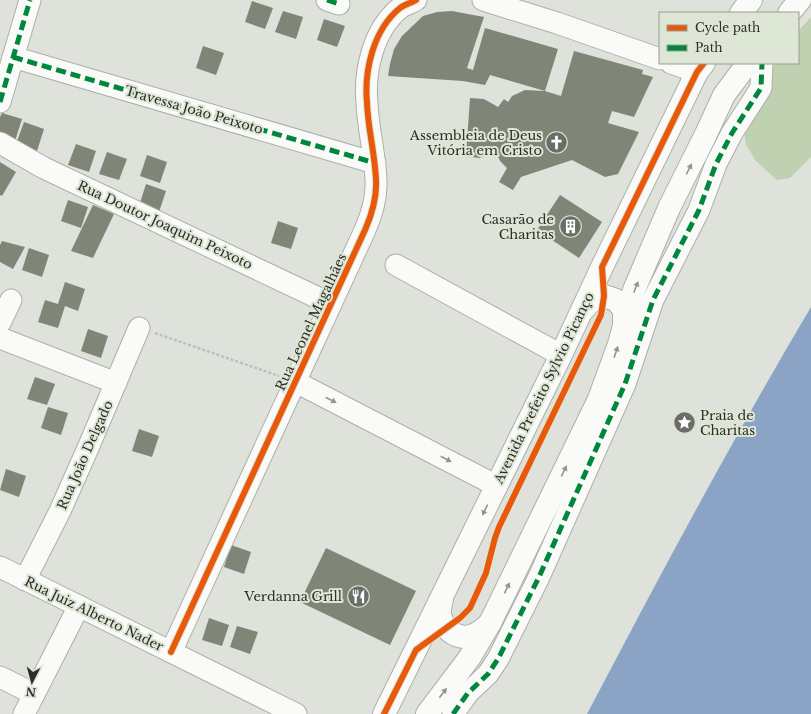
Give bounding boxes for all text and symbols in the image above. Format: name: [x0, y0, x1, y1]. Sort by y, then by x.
legend: [659, 12, 799, 64]
text: Cycle path: [695, 20, 760, 35]
text: Path: [695, 40, 723, 55]
street label: Travessa João Peixoto: [123, 82, 265, 138]
place label: Assembleia de Deus Vitória em Cristo: [409, 127, 542, 159]
church icon: Assembleia de Deus Vitória em Cristo: [544, 129, 570, 155]
one-way arrow: [686, 163, 692, 174]
street label: Rua Doutor Joaquim Peixoto: [75, 177, 255, 273]
place label: Casarão de Charitas: [481, 211, 554, 243]
building icon: Casarão de Charitas: [557, 213, 583, 239]
street label: Rua Leonel Magalhães: [272, 251, 350, 393]
one-way arrow: [633, 281, 639, 293]
street label: Avenida Prefeito Sylvio Picanço: [490, 289, 598, 487]
one-way arrow: [613, 346, 619, 358]
one-way arrow: [325, 397, 336, 403]
street label: Rua João Delgado: [53, 398, 117, 512]
place label: Praia de Charitas: [700, 407, 755, 439]
place icon: Praia de Charitas: [671, 409, 697, 435]
one-way arrow: [440, 456, 452, 463]
one-way arrow: [561, 466, 567, 477]
one-way arrow: [482, 504, 488, 515]
street label: Rua Juiz Alberto Nader: [22, 573, 167, 655]
restaurant icon: Verdanna Grill: [345, 583, 371, 609]
one-way arrow: [504, 583, 510, 594]
place label: Verdanna Grill: [243, 588, 342, 605]
north arrow: [12, 662, 52, 702]
text: N: [24, 684, 37, 699]
one-way arrow: [438, 688, 447, 699]

